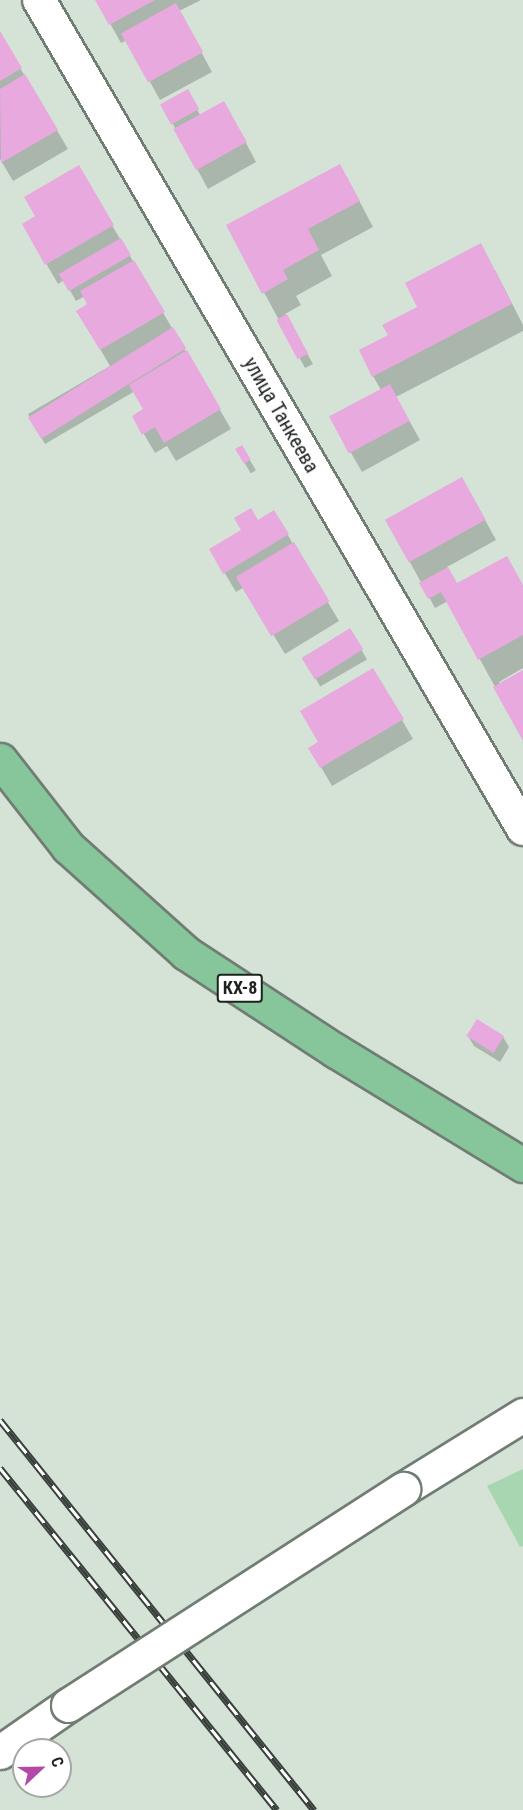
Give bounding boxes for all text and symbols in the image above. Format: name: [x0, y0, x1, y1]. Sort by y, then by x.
street label: улица Танкеева: [238, 353, 324, 477]
road number: КХ-8: [216, 973, 264, 1003]
north arrow: [12, 1738, 72, 1798]
text: С: [47, 1754, 68, 1770]

